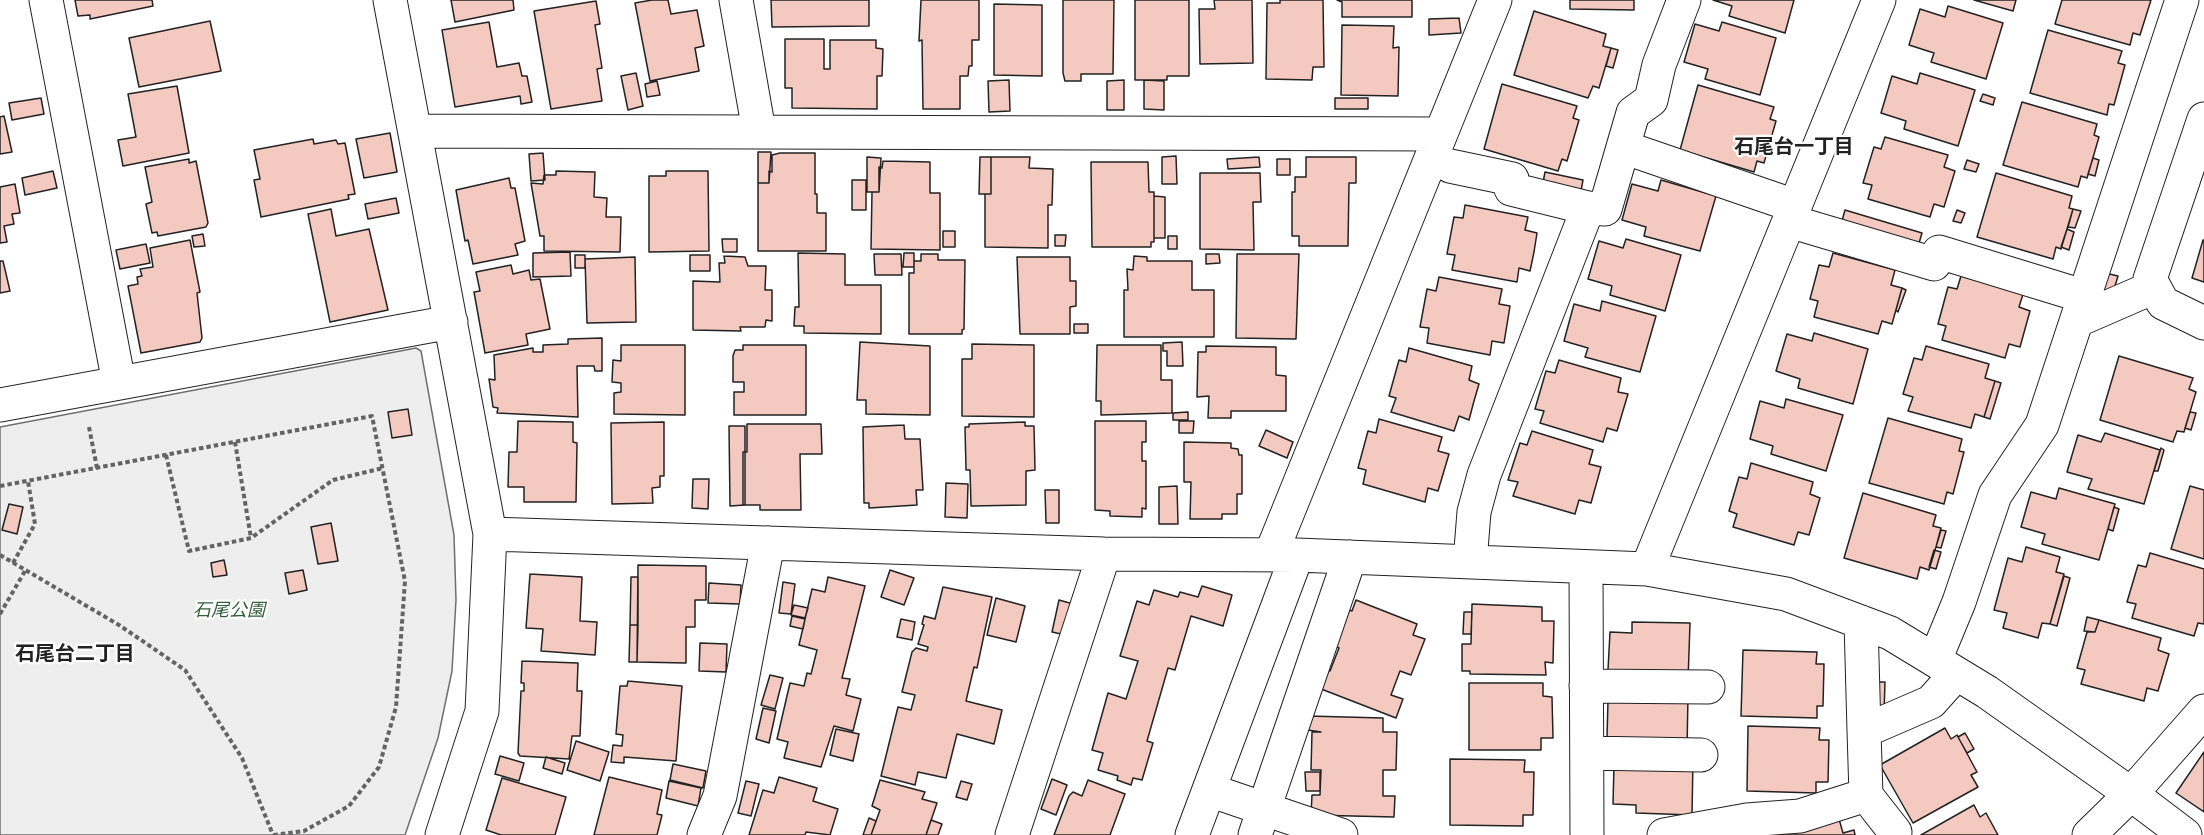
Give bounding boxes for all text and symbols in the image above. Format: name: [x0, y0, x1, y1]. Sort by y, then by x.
district label: 石尾台一丁目: [1734, 135, 1854, 159]
park label: 石尾公園: [193, 600, 265, 622]
district label: 石尾台二丁目: [15, 642, 135, 666]

